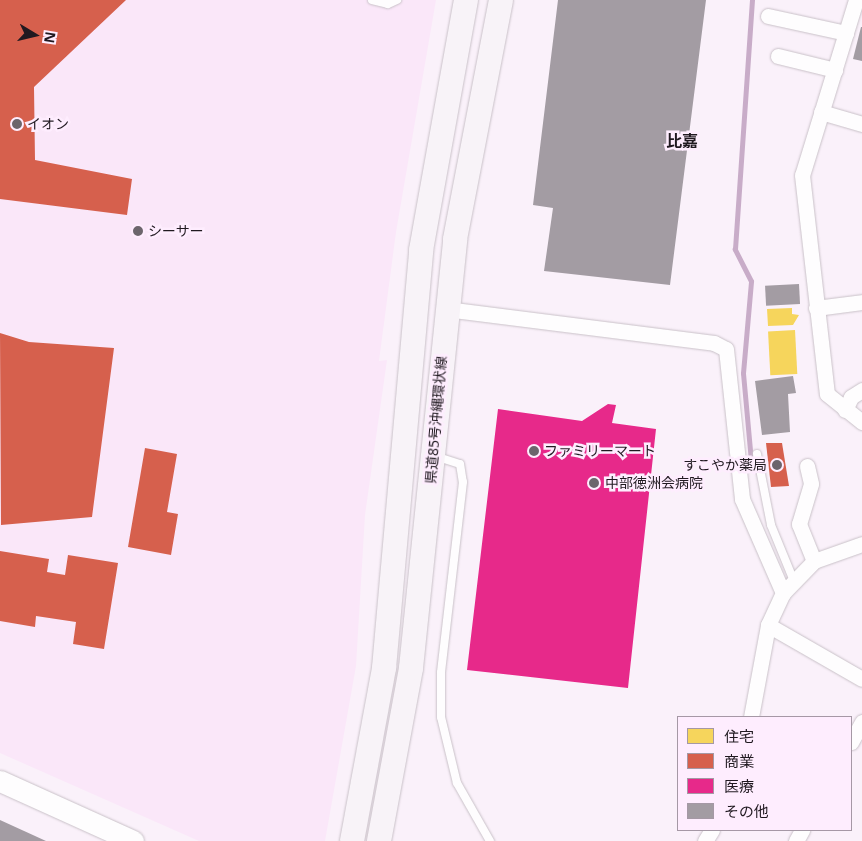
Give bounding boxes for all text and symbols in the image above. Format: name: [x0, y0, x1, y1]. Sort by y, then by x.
north arrow: [10, 10, 60, 60]
text: N: [40, 30, 61, 45]
place label: イオン: [27, 116, 69, 132]
marker: イオン: [11, 118, 23, 130]
district label: 比嘉: [666, 131, 698, 151]
place label: シーサー: [148, 223, 204, 239]
marker: シーサー: [132, 225, 144, 237]
street label: 県道85号沖縄環状線: [422, 356, 450, 484]
place label: ファミリーマート: [544, 443, 656, 459]
marker: ファミリーマート: [528, 445, 540, 457]
place label: すこやか薬局: [683, 457, 767, 473]
marker: すこやか薬局: [771, 459, 783, 471]
place label: 中部徳洲会病院: [605, 475, 703, 491]
marker: 中部徳洲会病院: [587, 476, 601, 490]
legend: [677, 716, 852, 831]
text: 住宅: [724, 726, 754, 746]
text: 商業: [724, 751, 754, 771]
text: 医療: [724, 776, 754, 796]
text: その他: [724, 801, 769, 821]

